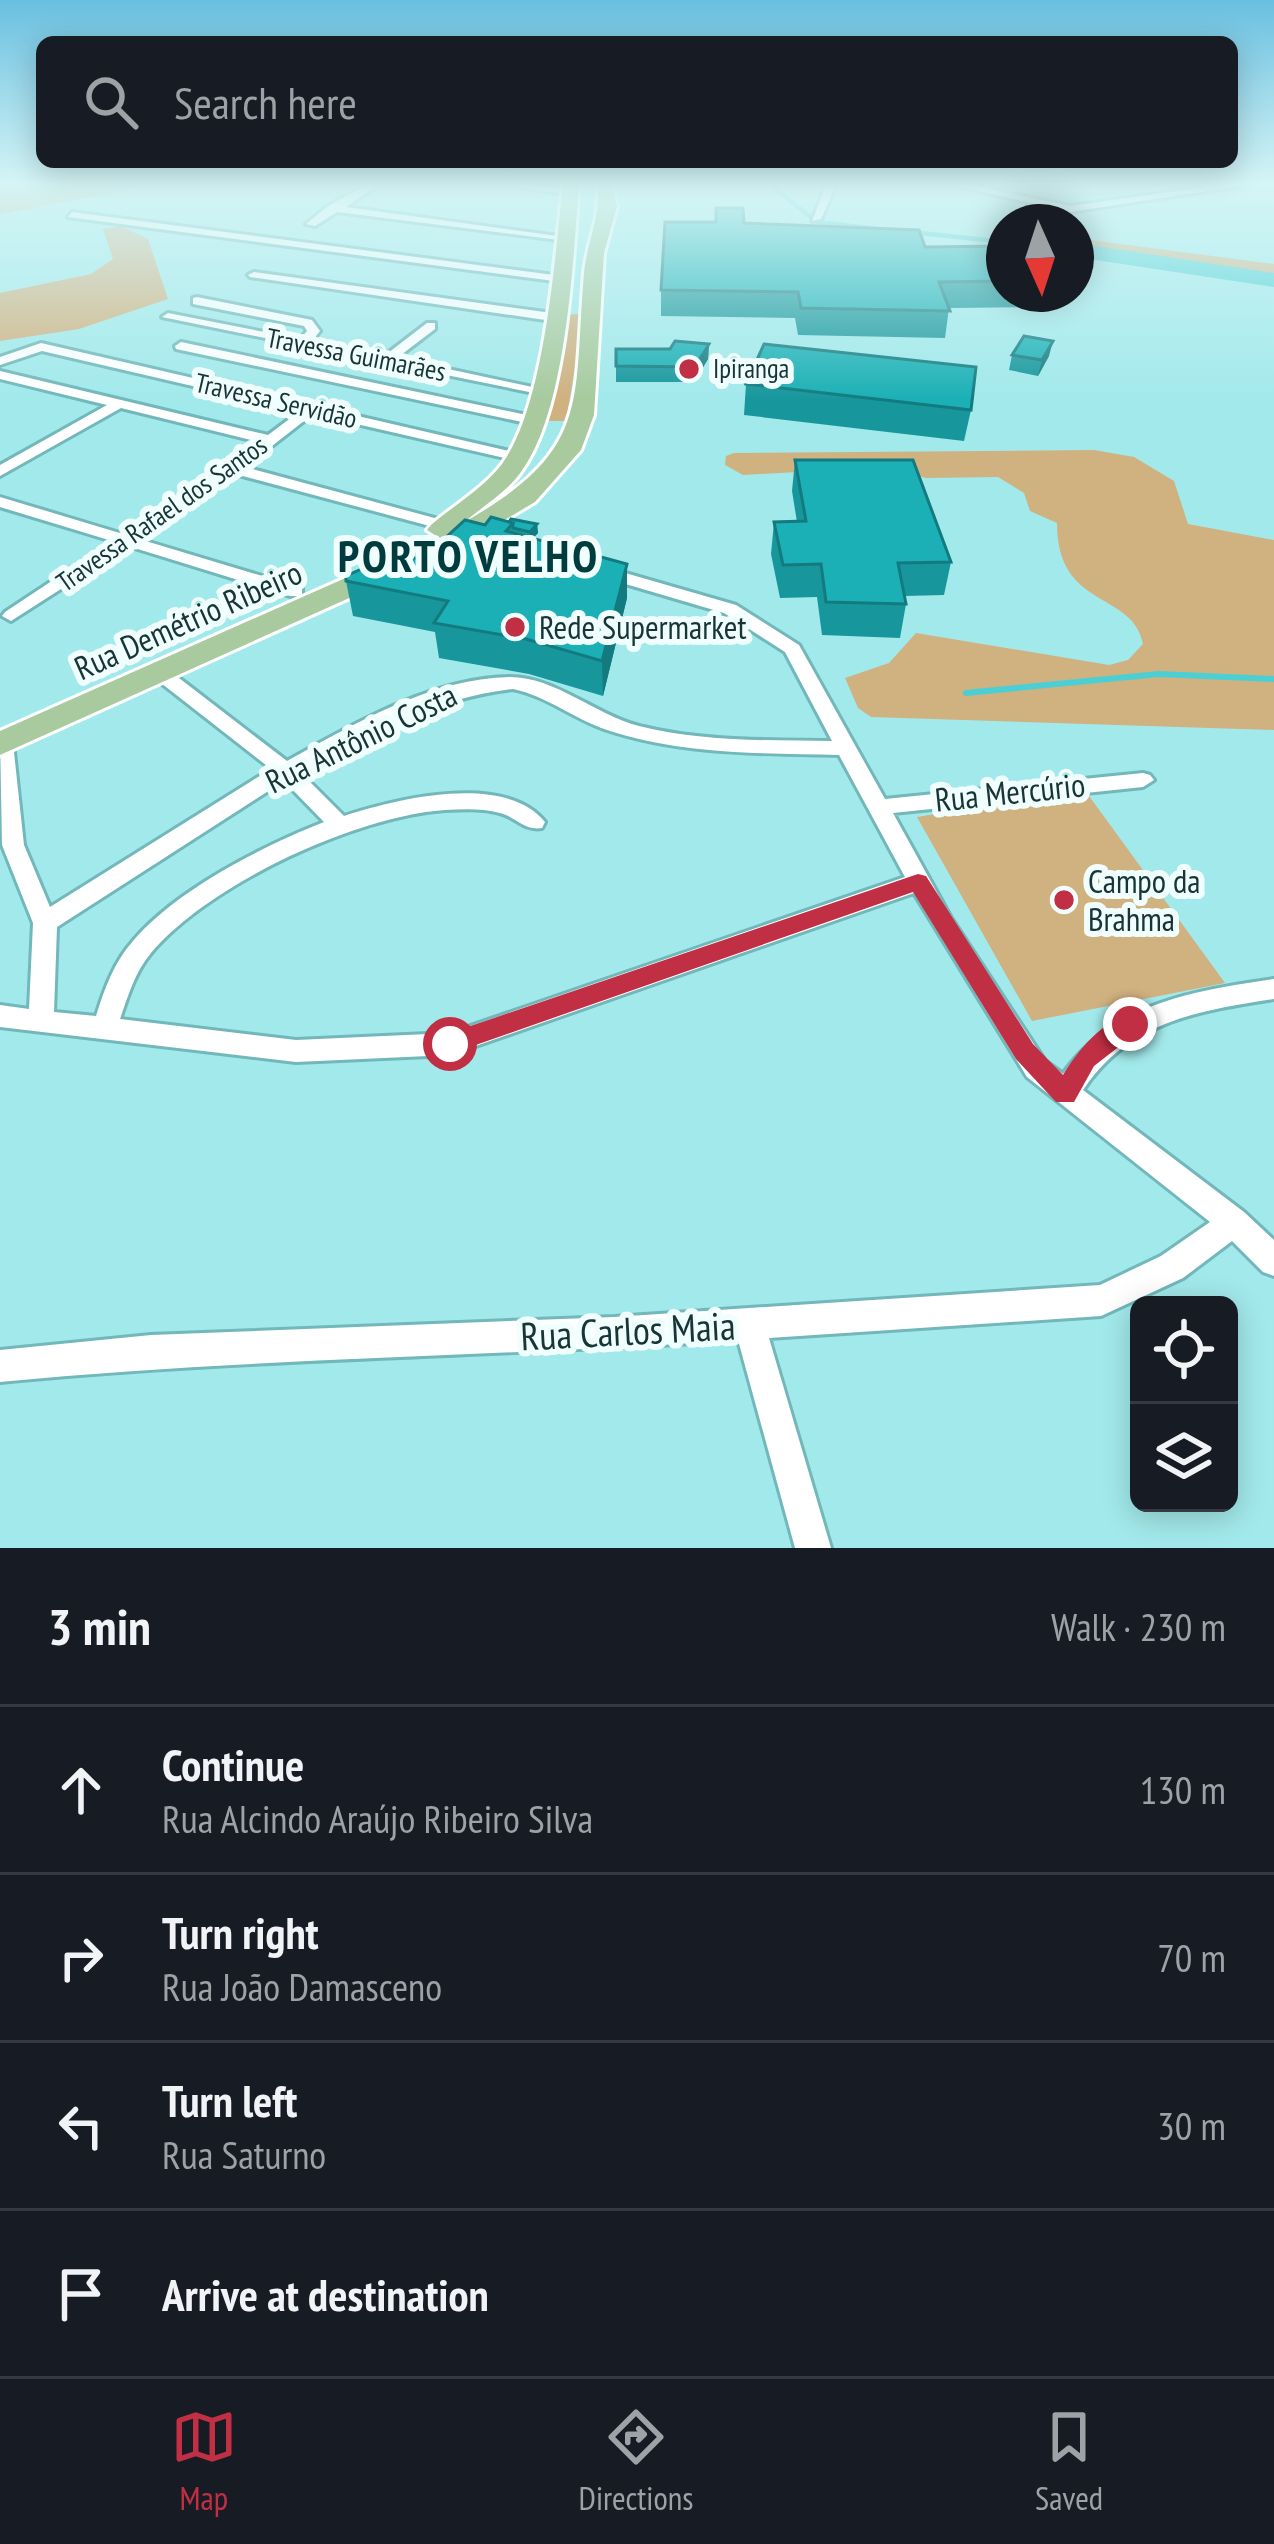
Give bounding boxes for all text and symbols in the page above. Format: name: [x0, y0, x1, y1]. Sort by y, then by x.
search box: [36, 36, 1238, 168]
icon: search: [78, 69, 144, 135]
text: Search here: [174, 73, 357, 131]
north arrow: [986, 204, 1094, 312]
street label: Travessa Guimarães: [264, 320, 449, 388]
place label: Ipiranga: [713, 351, 789, 385]
marker: Ipiranga: [676, 356, 702, 382]
street label: Travessa Servidão: [192, 365, 360, 435]
street label: Travessa Rafael dos Santos: [50, 428, 273, 599]
district label: PORTO VELHO: [338, 526, 600, 584]
street label: Rua Demétrio Ribeiro: [67, 550, 308, 689]
place label: Rede Supermarket: [539, 605, 746, 648]
marker: Rede Supermarket: [502, 614, 528, 640]
street label: Rua Antônio Costa: [258, 673, 463, 802]
street label: Rua Mercúrio: [933, 762, 1087, 821]
place label: Campo da Brahma: [1088, 859, 1200, 940]
marker: Campo da Brahma: [1051, 887, 1077, 913]
route end: [1103, 997, 1157, 1051]
route start: [423, 1017, 477, 1071]
map controls: [1130, 1296, 1238, 1512]
button: locate: [1130, 1296, 1238, 1404]
street label: Rua Carlos Maia: [519, 1299, 737, 1362]
button: layers: [1130, 1404, 1238, 1512]
text: 3 min: [48, 1593, 151, 1659]
text: Walk · 230 m: [1051, 1601, 1226, 1652]
text: Continue: [162, 1735, 304, 1793]
icon: ahead: [48, 1757, 114, 1823]
text: 130 m: [1140, 1764, 1226, 1815]
text: Rua Alcindo Araújo Ribeiro Silva: [162, 1793, 593, 1844]
text: Turn right: [162, 1903, 319, 1961]
icon: right: [48, 1925, 114, 1991]
text: 70 m: [1157, 1932, 1226, 1983]
text: Rua João Damasceno: [162, 1961, 442, 2012]
text: Turn left: [162, 2071, 297, 2129]
icon: left: [48, 2093, 114, 2159]
text: 30 m: [1157, 2100, 1226, 2151]
text: Rua Saturno: [162, 2129, 326, 2180]
icon: arrive: [48, 2261, 114, 2327]
text: Arrive at destination: [162, 2265, 489, 2323]
tab: Map: [171, 2404, 237, 2519]
tab: Directions: [579, 2404, 693, 2519]
tab: Saved: [1035, 2404, 1103, 2519]

